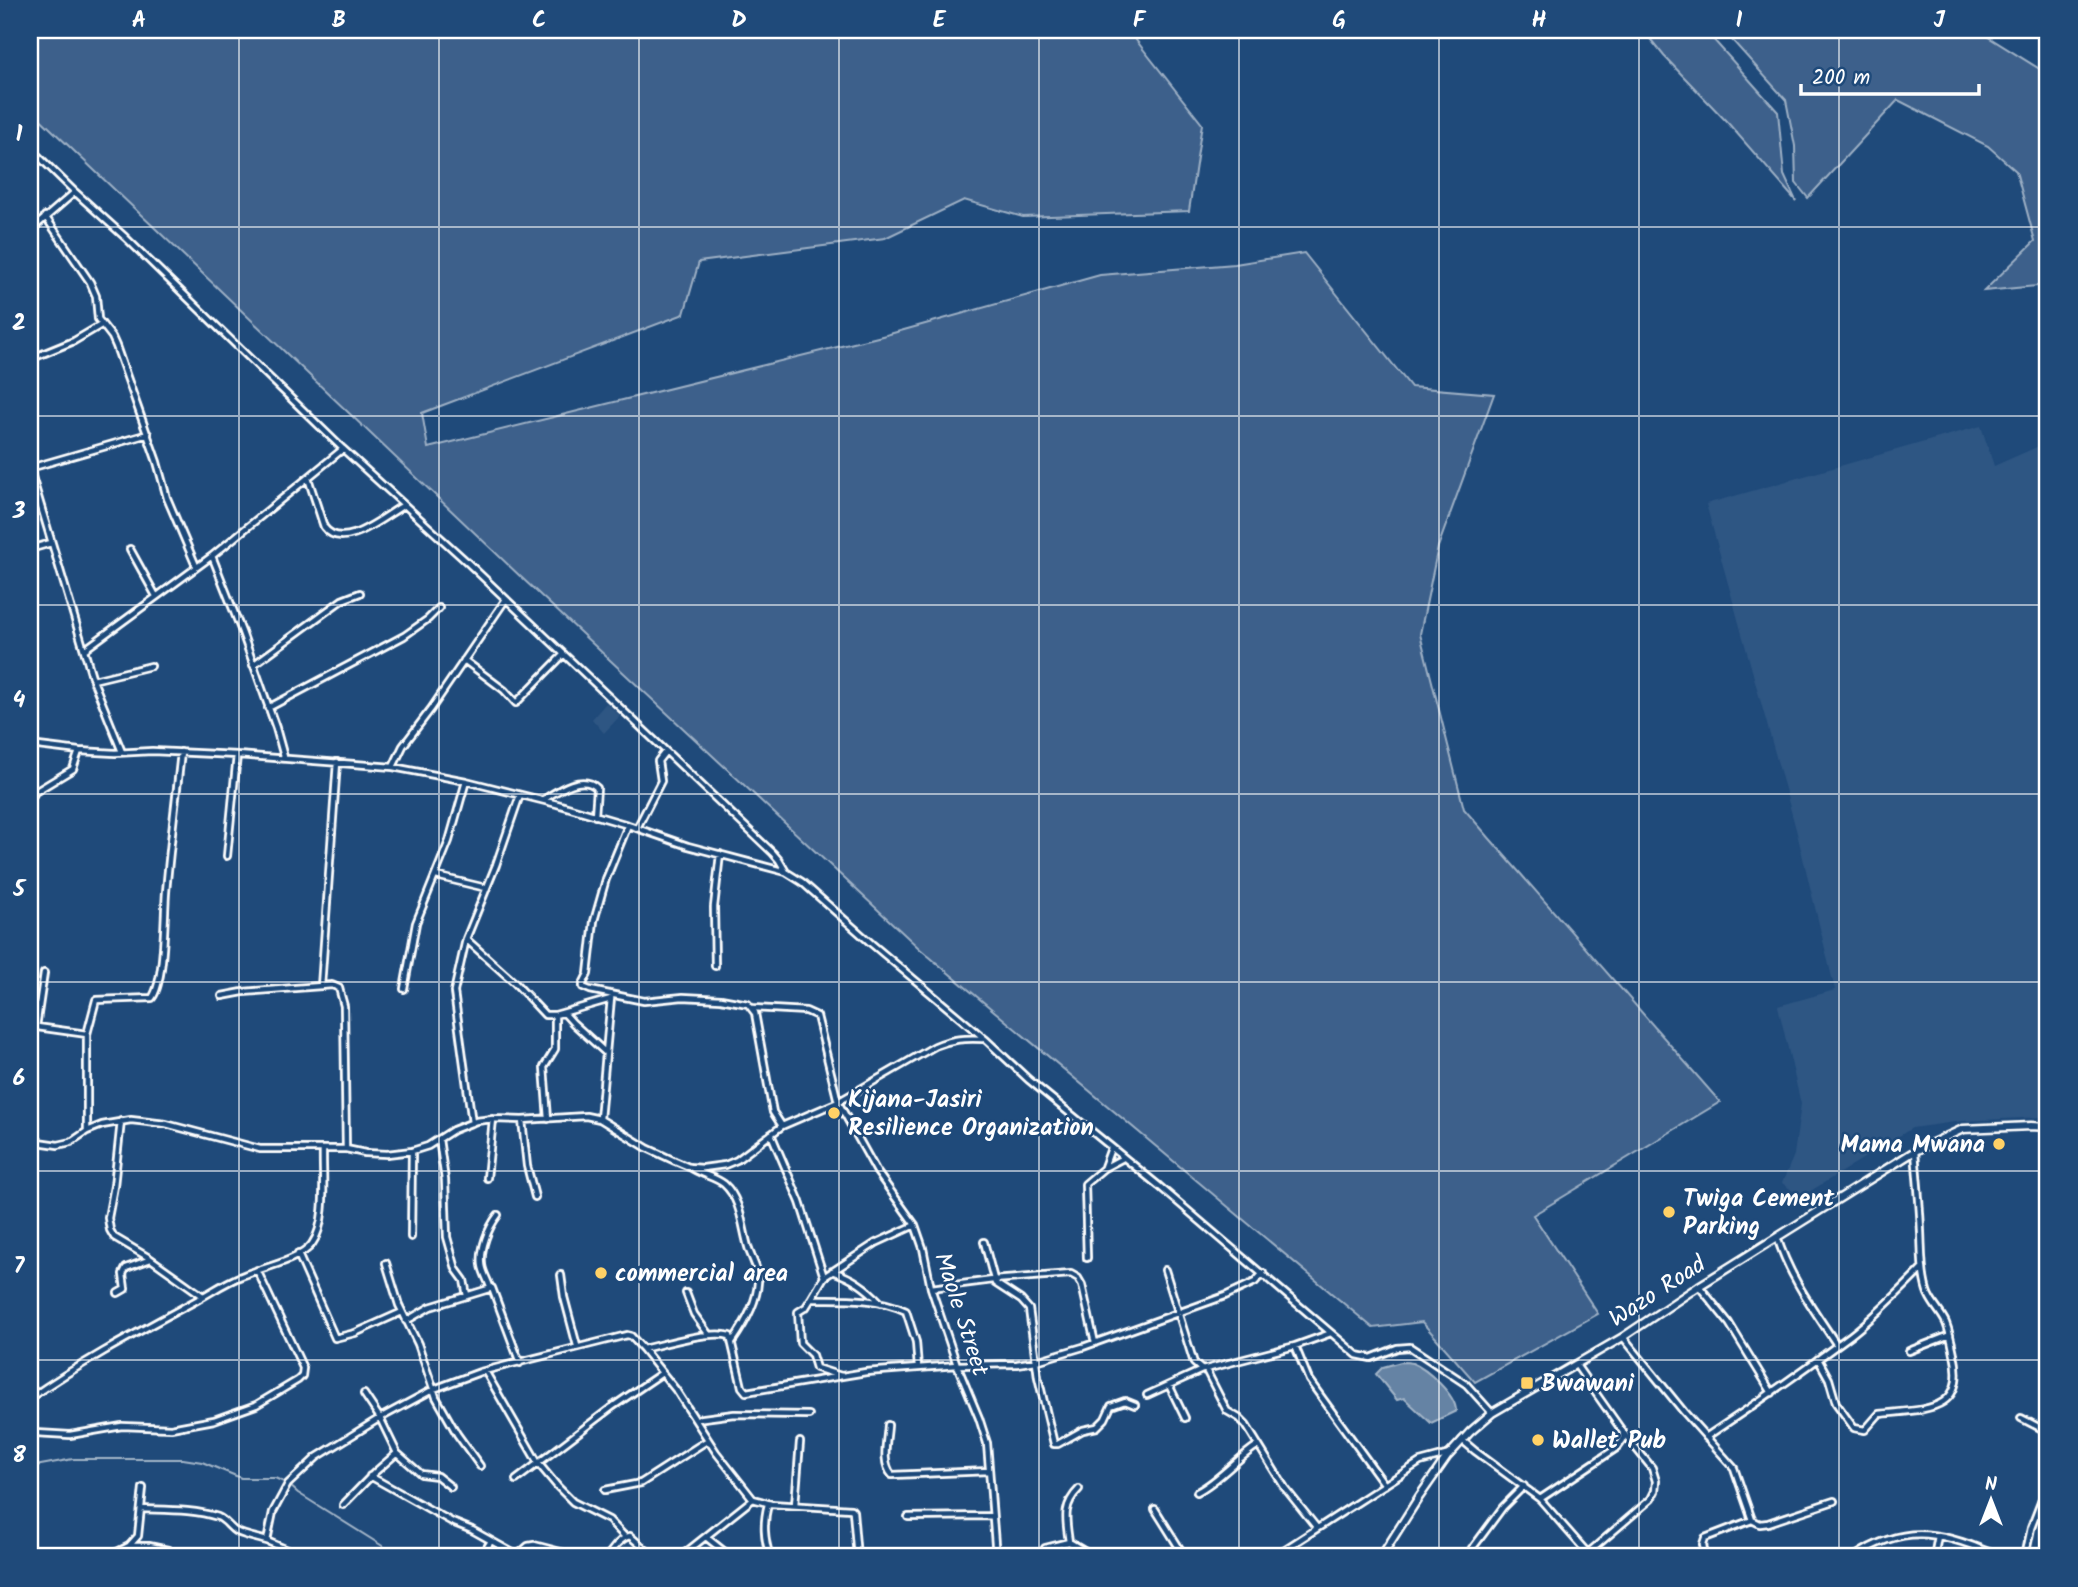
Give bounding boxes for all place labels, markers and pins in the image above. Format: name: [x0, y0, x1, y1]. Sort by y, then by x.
place label: Kijana-Jasiri Resilience Organization: [848, 1081, 1094, 1148]
marker: Kijana-Jasiri Resilience Organization: [826, 1105, 842, 1121]
place label: Mama Mwana: [1841, 1126, 1985, 1165]
marker: Mama Mwana: [1991, 1136, 2007, 1152]
place label: Twiga Cement Parking: [1683, 1180, 1836, 1247]
marker: Twiga Cement Parking: [1661, 1204, 1677, 1220]
place label: commercial area: [615, 1255, 788, 1294]
marker: commercial area: [593, 1265, 609, 1281]
place label: Bwawani: [1541, 1365, 1635, 1404]
marker: Bwawani: [1519, 1375, 1535, 1391]
place label: Wallet Pub: [1552, 1422, 1666, 1461]
marker: Wallet Pub: [1530, 1432, 1546, 1448]

